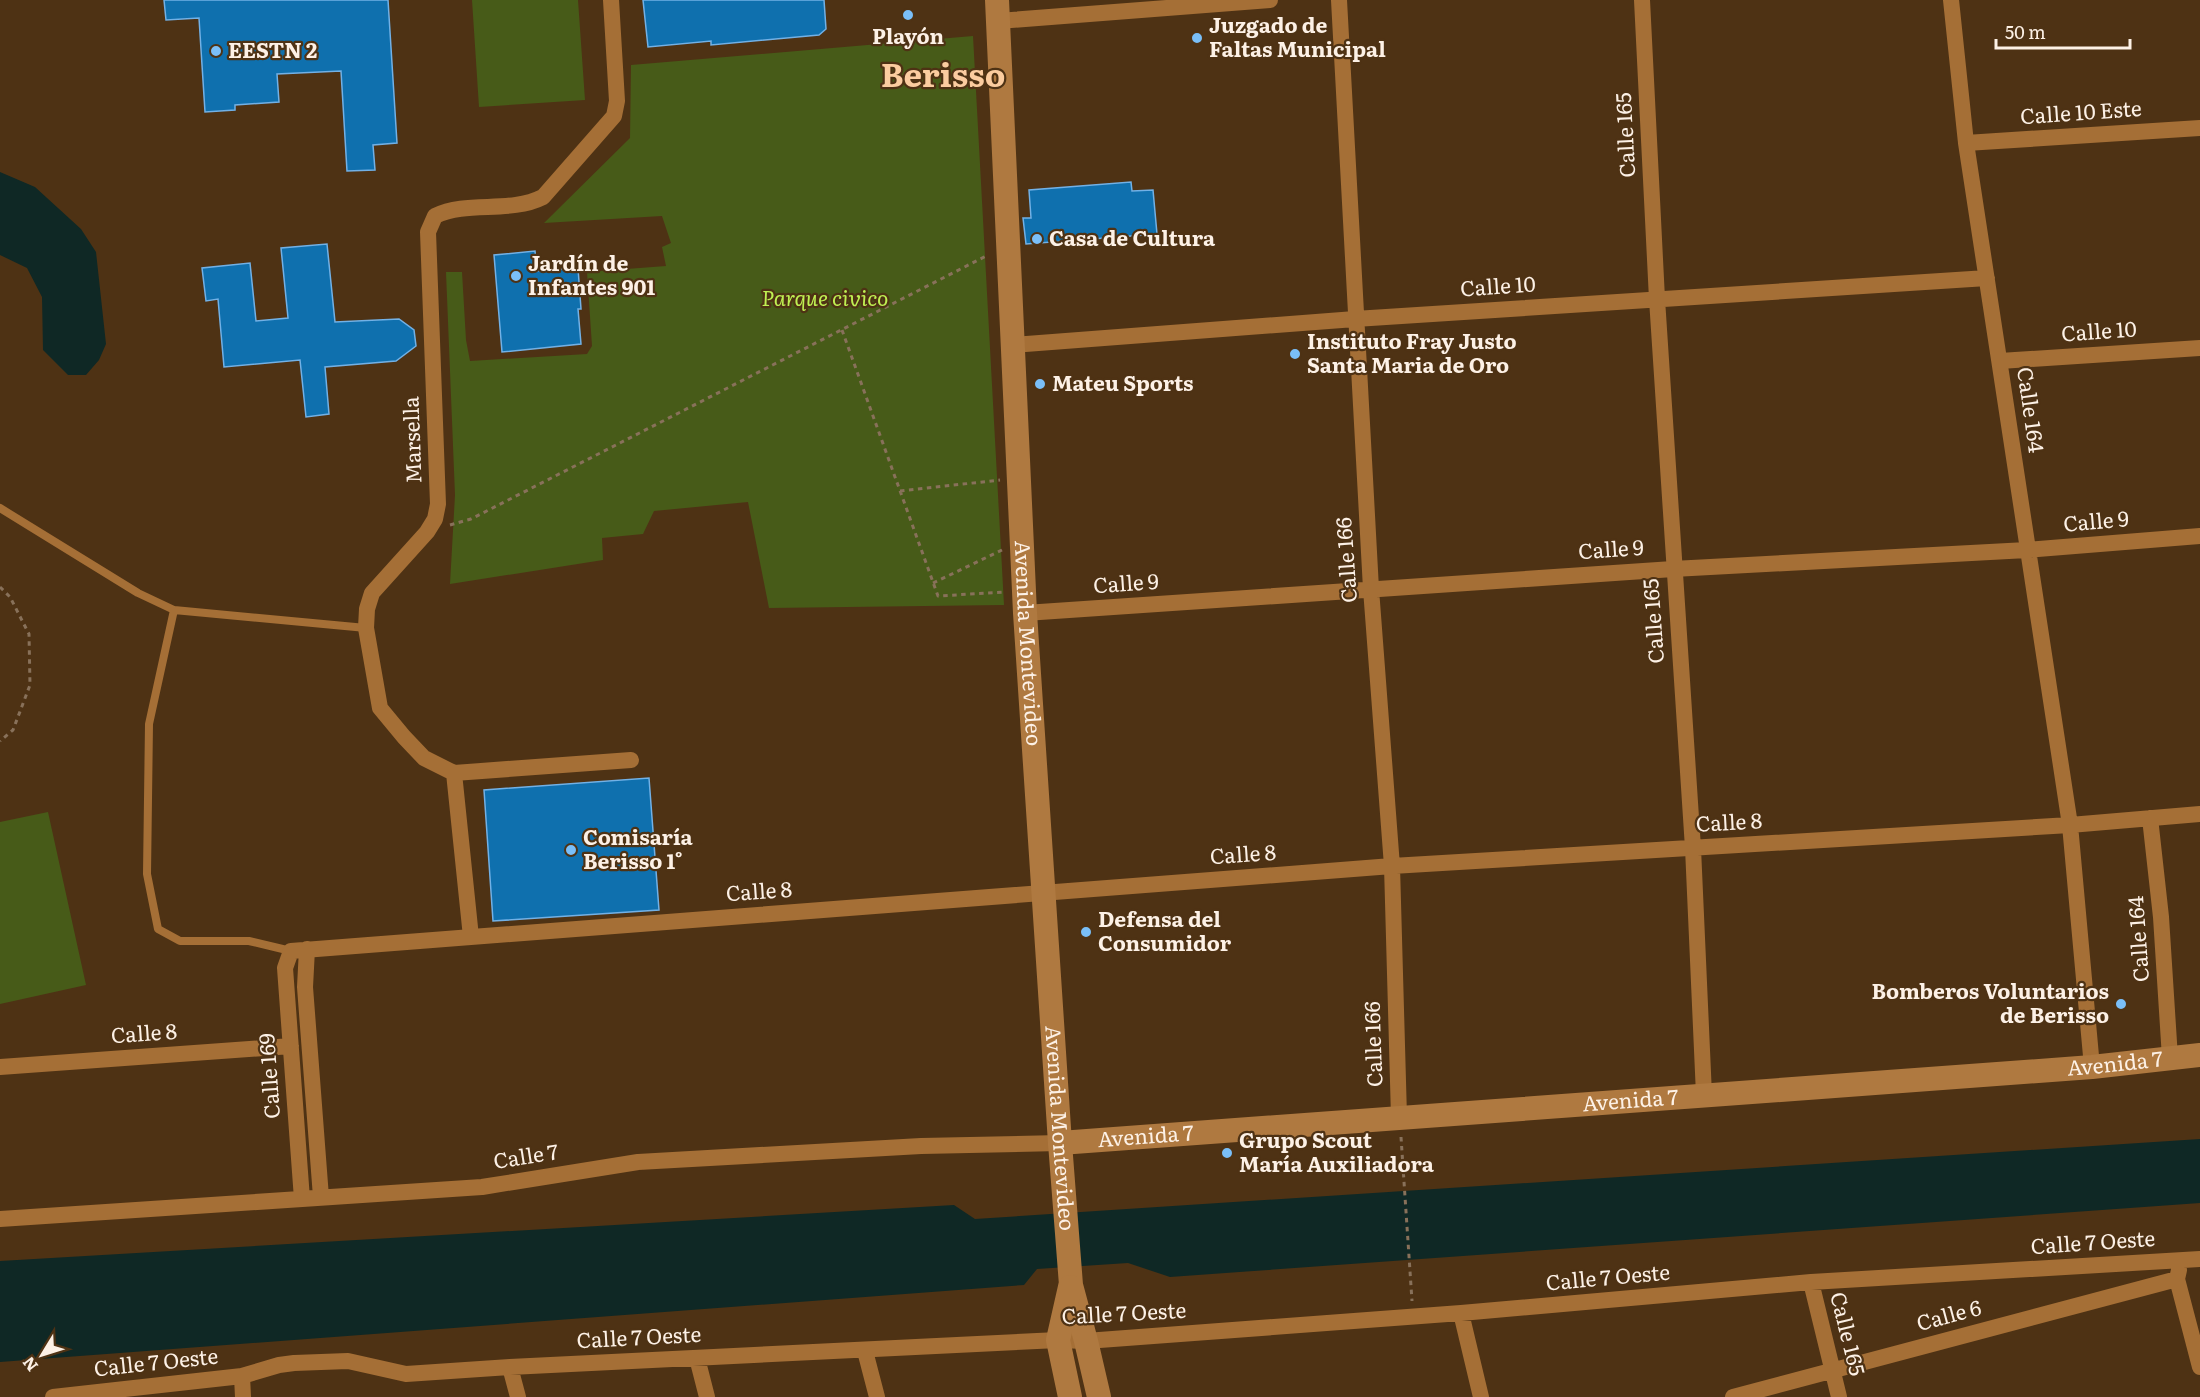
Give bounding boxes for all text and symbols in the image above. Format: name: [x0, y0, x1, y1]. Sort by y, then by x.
marker: Playón: [901, 8, 915, 22]
place label: Juzgado de Faltas Municipal: [1209, 8, 1386, 63]
scale bar: [1996, 12, 2130, 50]
text: 50 m: [2005, 18, 2046, 45]
place label: Playón: [872, 19, 944, 50]
marker: Juzgado de Faltas Municipal: [1190, 31, 1204, 45]
place label: EESTN 2: [228, 33, 317, 64]
marker: EESTN 2: [209, 44, 223, 58]
district label: Berisso: [881, 48, 1005, 97]
street label: Calle 10 Este: [2019, 91, 2143, 130]
street label: Calle 165: [1606, 92, 1641, 179]
place label: Casa de Cultura: [1049, 221, 1216, 252]
marker: Casa de Cultura: [1030, 232, 1044, 246]
place label: Jardín de Infantes 901: [528, 246, 656, 301]
street label: Calle 10: [1459, 266, 1537, 303]
marker: Jardín de Infantes 901: [509, 269, 523, 283]
park label: Parque civico: [762, 281, 888, 312]
street label: Calle 10: [2060, 311, 2138, 348]
place label: Instituto Fray Justo Santa Maria de Oro: [1307, 324, 1517, 379]
marker: Instituto Fray Justo Santa Maria de Oro: [1288, 347, 1302, 361]
street label: Calle 164: [2011, 365, 2054, 455]
place label: Mateu Sports: [1052, 366, 1193, 397]
marker: Mateu Sports: [1033, 377, 1047, 391]
street label: Marsella: [393, 395, 428, 484]
street label: Calle 9: [2062, 501, 2130, 538]
street label: Calle 166: [1326, 516, 1363, 604]
street label: Calle 9: [1577, 530, 1645, 565]
street label: Avenida Montevideo: [1009, 540, 1052, 747]
street label: Calle 9: [1092, 564, 1160, 599]
street label: Calle 165: [1633, 578, 1670, 665]
street label: Calle 8: [1695, 803, 1763, 838]
place label: Comisaría Berisso 1°: [583, 820, 694, 875]
street label: Calle 8: [1209, 835, 1277, 870]
marker: Comisaría Berisso 1°: [564, 843, 578, 857]
street label: Calle 8: [725, 872, 793, 907]
street label: Calle 164: [2118, 895, 2155, 983]
place label: Defensa del Consumidor: [1098, 902, 1232, 957]
marker: Defensa del Consumidor: [1079, 925, 1093, 939]
place label: Bomberos Voluntarios de Berisso: [1871, 974, 2109, 1029]
marker: Bomberos Voluntarios de Berisso: [2114, 997, 2128, 1011]
street label: Calle 166: [1355, 1001, 1388, 1088]
street label: Calle 8: [110, 1014, 178, 1049]
street label: Avenida Montevideo: [1039, 1024, 1085, 1232]
street label: Calle 169: [249, 1032, 286, 1120]
street label: Avenida 7: [2066, 1041, 2165, 1082]
street label: Avenida 7: [1581, 1079, 1680, 1117]
street label: Avenida 7: [1097, 1115, 1195, 1153]
place label: Grupo Scout María Auxiliadora: [1239, 1123, 1435, 1178]
street label: Calle 7: [491, 1134, 561, 1175]
marker: Grupo Scout María Auxiliadora: [1220, 1146, 1234, 1160]
street label: Calle 7 Oeste: [2030, 1221, 2156, 1260]
street label: Calle 7 Oeste: [1544, 1255, 1671, 1296]
street label: Calle 165: [1824, 1288, 1875, 1379]
street label: Calle 6: [1912, 1290, 1984, 1337]
street label: Calle 7 Oeste: [1061, 1293, 1187, 1330]
street label: Calle 7 Oeste: [576, 1317, 702, 1354]
north arrow: [12, 1325, 72, 1385]
street label: Calle 7 Oeste: [92, 1339, 219, 1382]
text: N: [16, 1352, 43, 1378]

